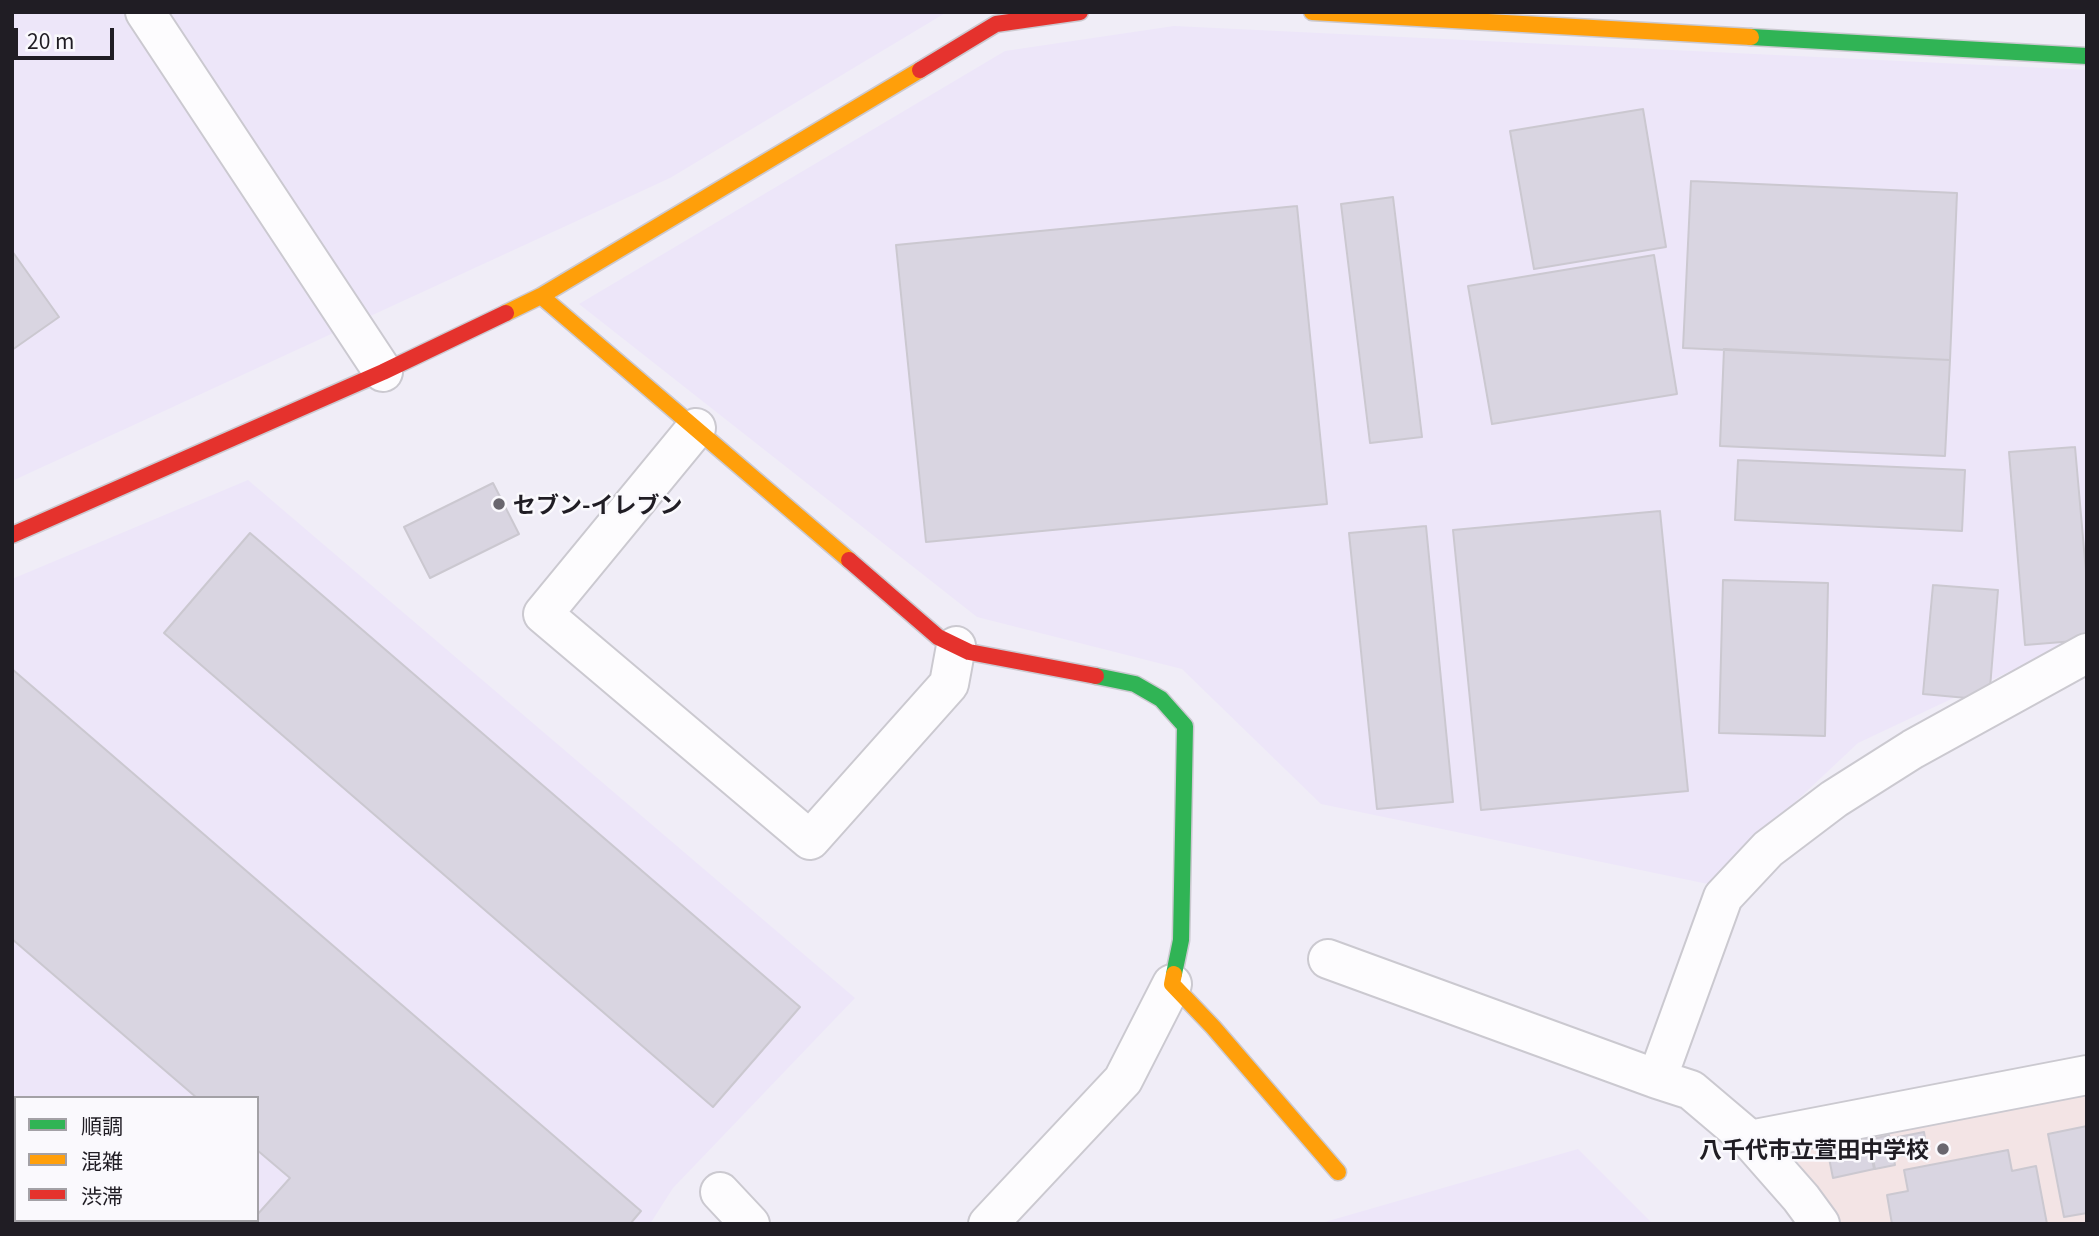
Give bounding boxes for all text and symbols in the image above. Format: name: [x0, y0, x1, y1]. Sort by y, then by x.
scale bar: [18, 14, 117, 58]
text: 20 m: [27, 25, 74, 55]
place label: セブン-イレブン: [513, 490, 683, 518]
marker: セブン-イレブン: [491, 496, 507, 512]
legend: [14, 1096, 259, 1222]
text: 順調: [81, 1110, 123, 1140]
place label: 八千代市立萱田中学校: [1699, 1135, 1929, 1163]
marker: 八千代市立萱田中学校: [1935, 1141, 1951, 1157]
text: 混雑: [81, 1145, 123, 1175]
text: 渋滞: [81, 1180, 123, 1210]

